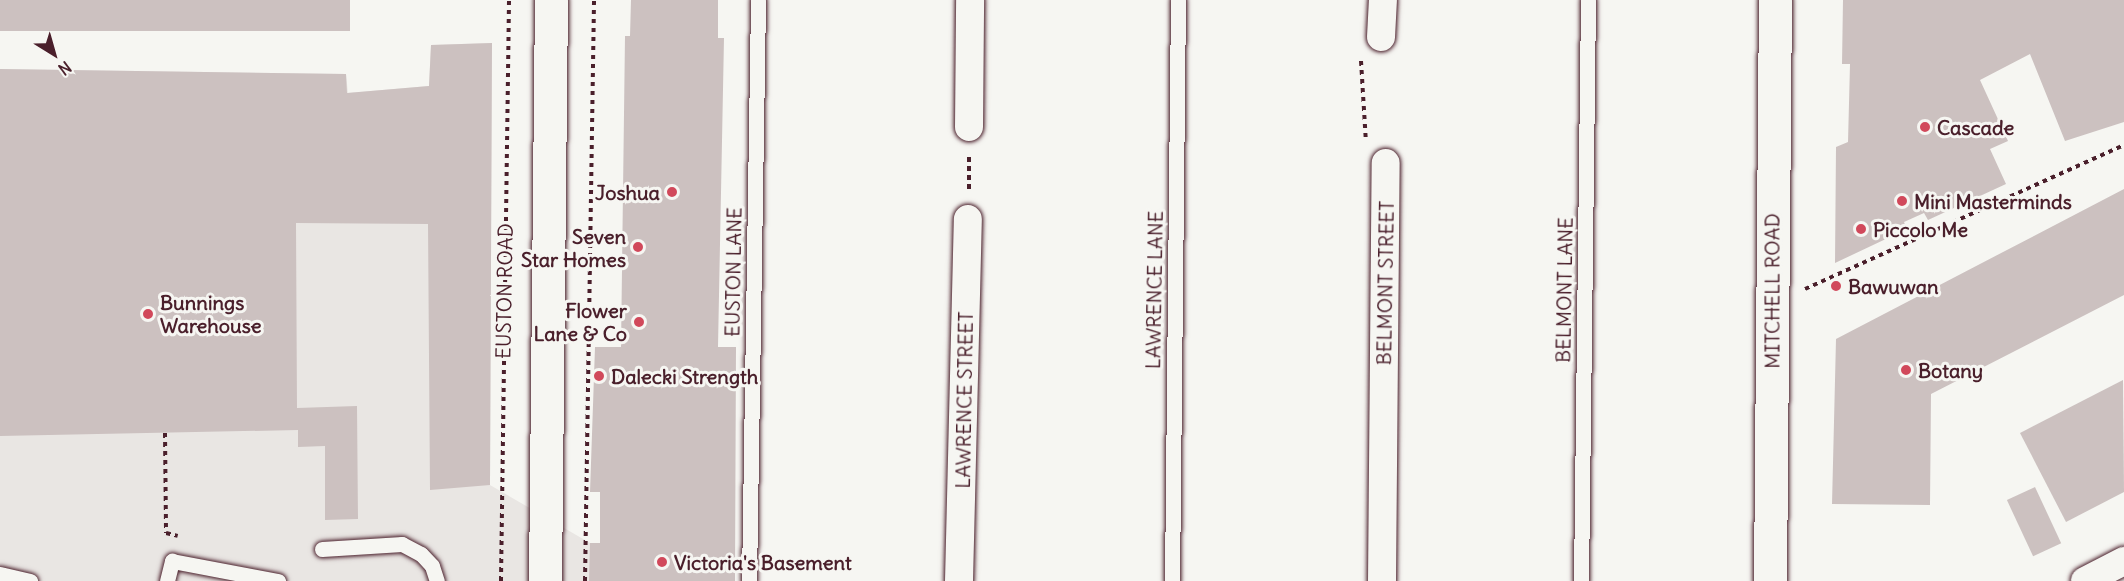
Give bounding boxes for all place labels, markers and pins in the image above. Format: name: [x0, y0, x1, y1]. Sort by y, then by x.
place label: Cascade: [1937, 115, 2014, 139]
marker: Cascade: [1918, 120, 1932, 134]
place label: Joshua: [595, 180, 660, 204]
marker: Joshua: [665, 185, 679, 199]
place label: Mini Masterminds: [1914, 189, 2072, 213]
marker: Mini Masterminds: [1895, 194, 1909, 208]
place label: Piccolo Me: [1873, 217, 1968, 241]
marker: Piccolo Me: [1854, 222, 1868, 236]
place label: Seven Star Homes: [521, 224, 626, 271]
marker: Seven Star Homes: [631, 240, 645, 254]
place label: Bawuwan: [1848, 274, 1939, 298]
marker: Bawuwan: [1829, 279, 1843, 293]
place label: Bunnings Warehouse: [160, 290, 262, 337]
place label: Flower Lane & Co: [533, 298, 627, 345]
marker: Bunnings Warehouse: [141, 307, 155, 321]
marker: Flower Lane & Co: [632, 315, 646, 329]
place label: Botany: [1918, 358, 1983, 382]
marker: Botany: [1899, 363, 1913, 377]
place label: Dalecki Strength: [611, 364, 758, 388]
marker: Dalecki Strength: [592, 369, 606, 383]
place label: Victoria's Basement: [674, 550, 852, 574]
marker: Victoria's Basement: [655, 555, 669, 569]

